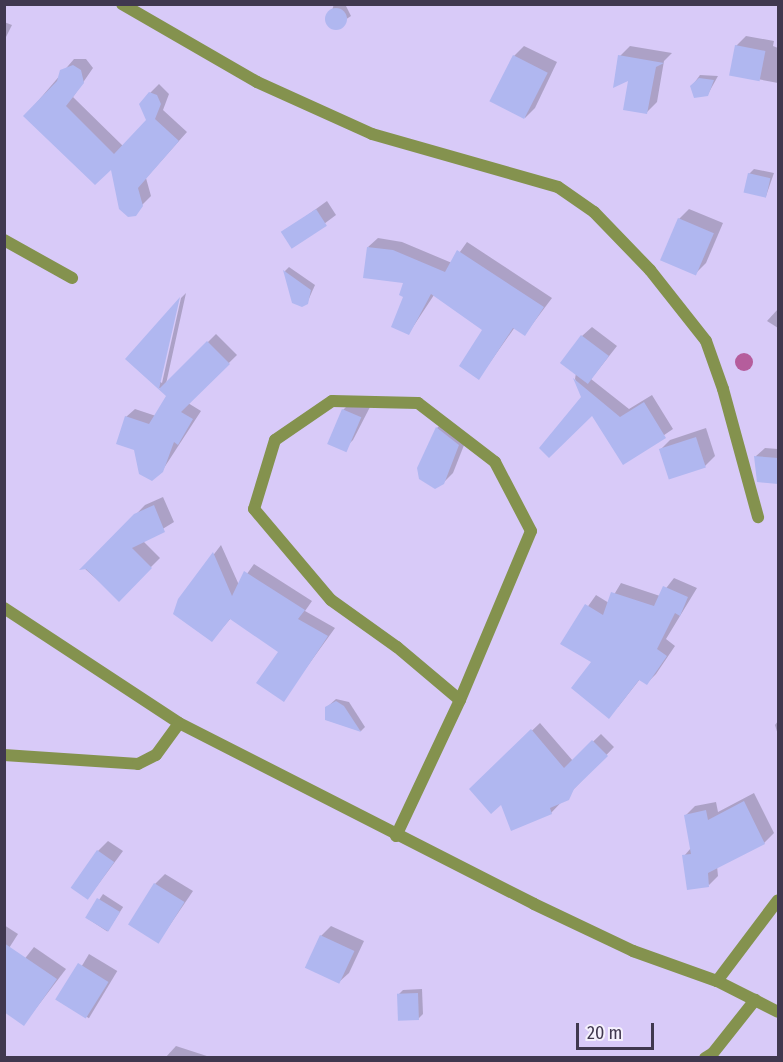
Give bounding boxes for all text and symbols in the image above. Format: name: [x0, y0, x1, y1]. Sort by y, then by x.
scale bar: [579, 1011, 657, 1049]
text: 20 m: [587, 1022, 622, 1044]

